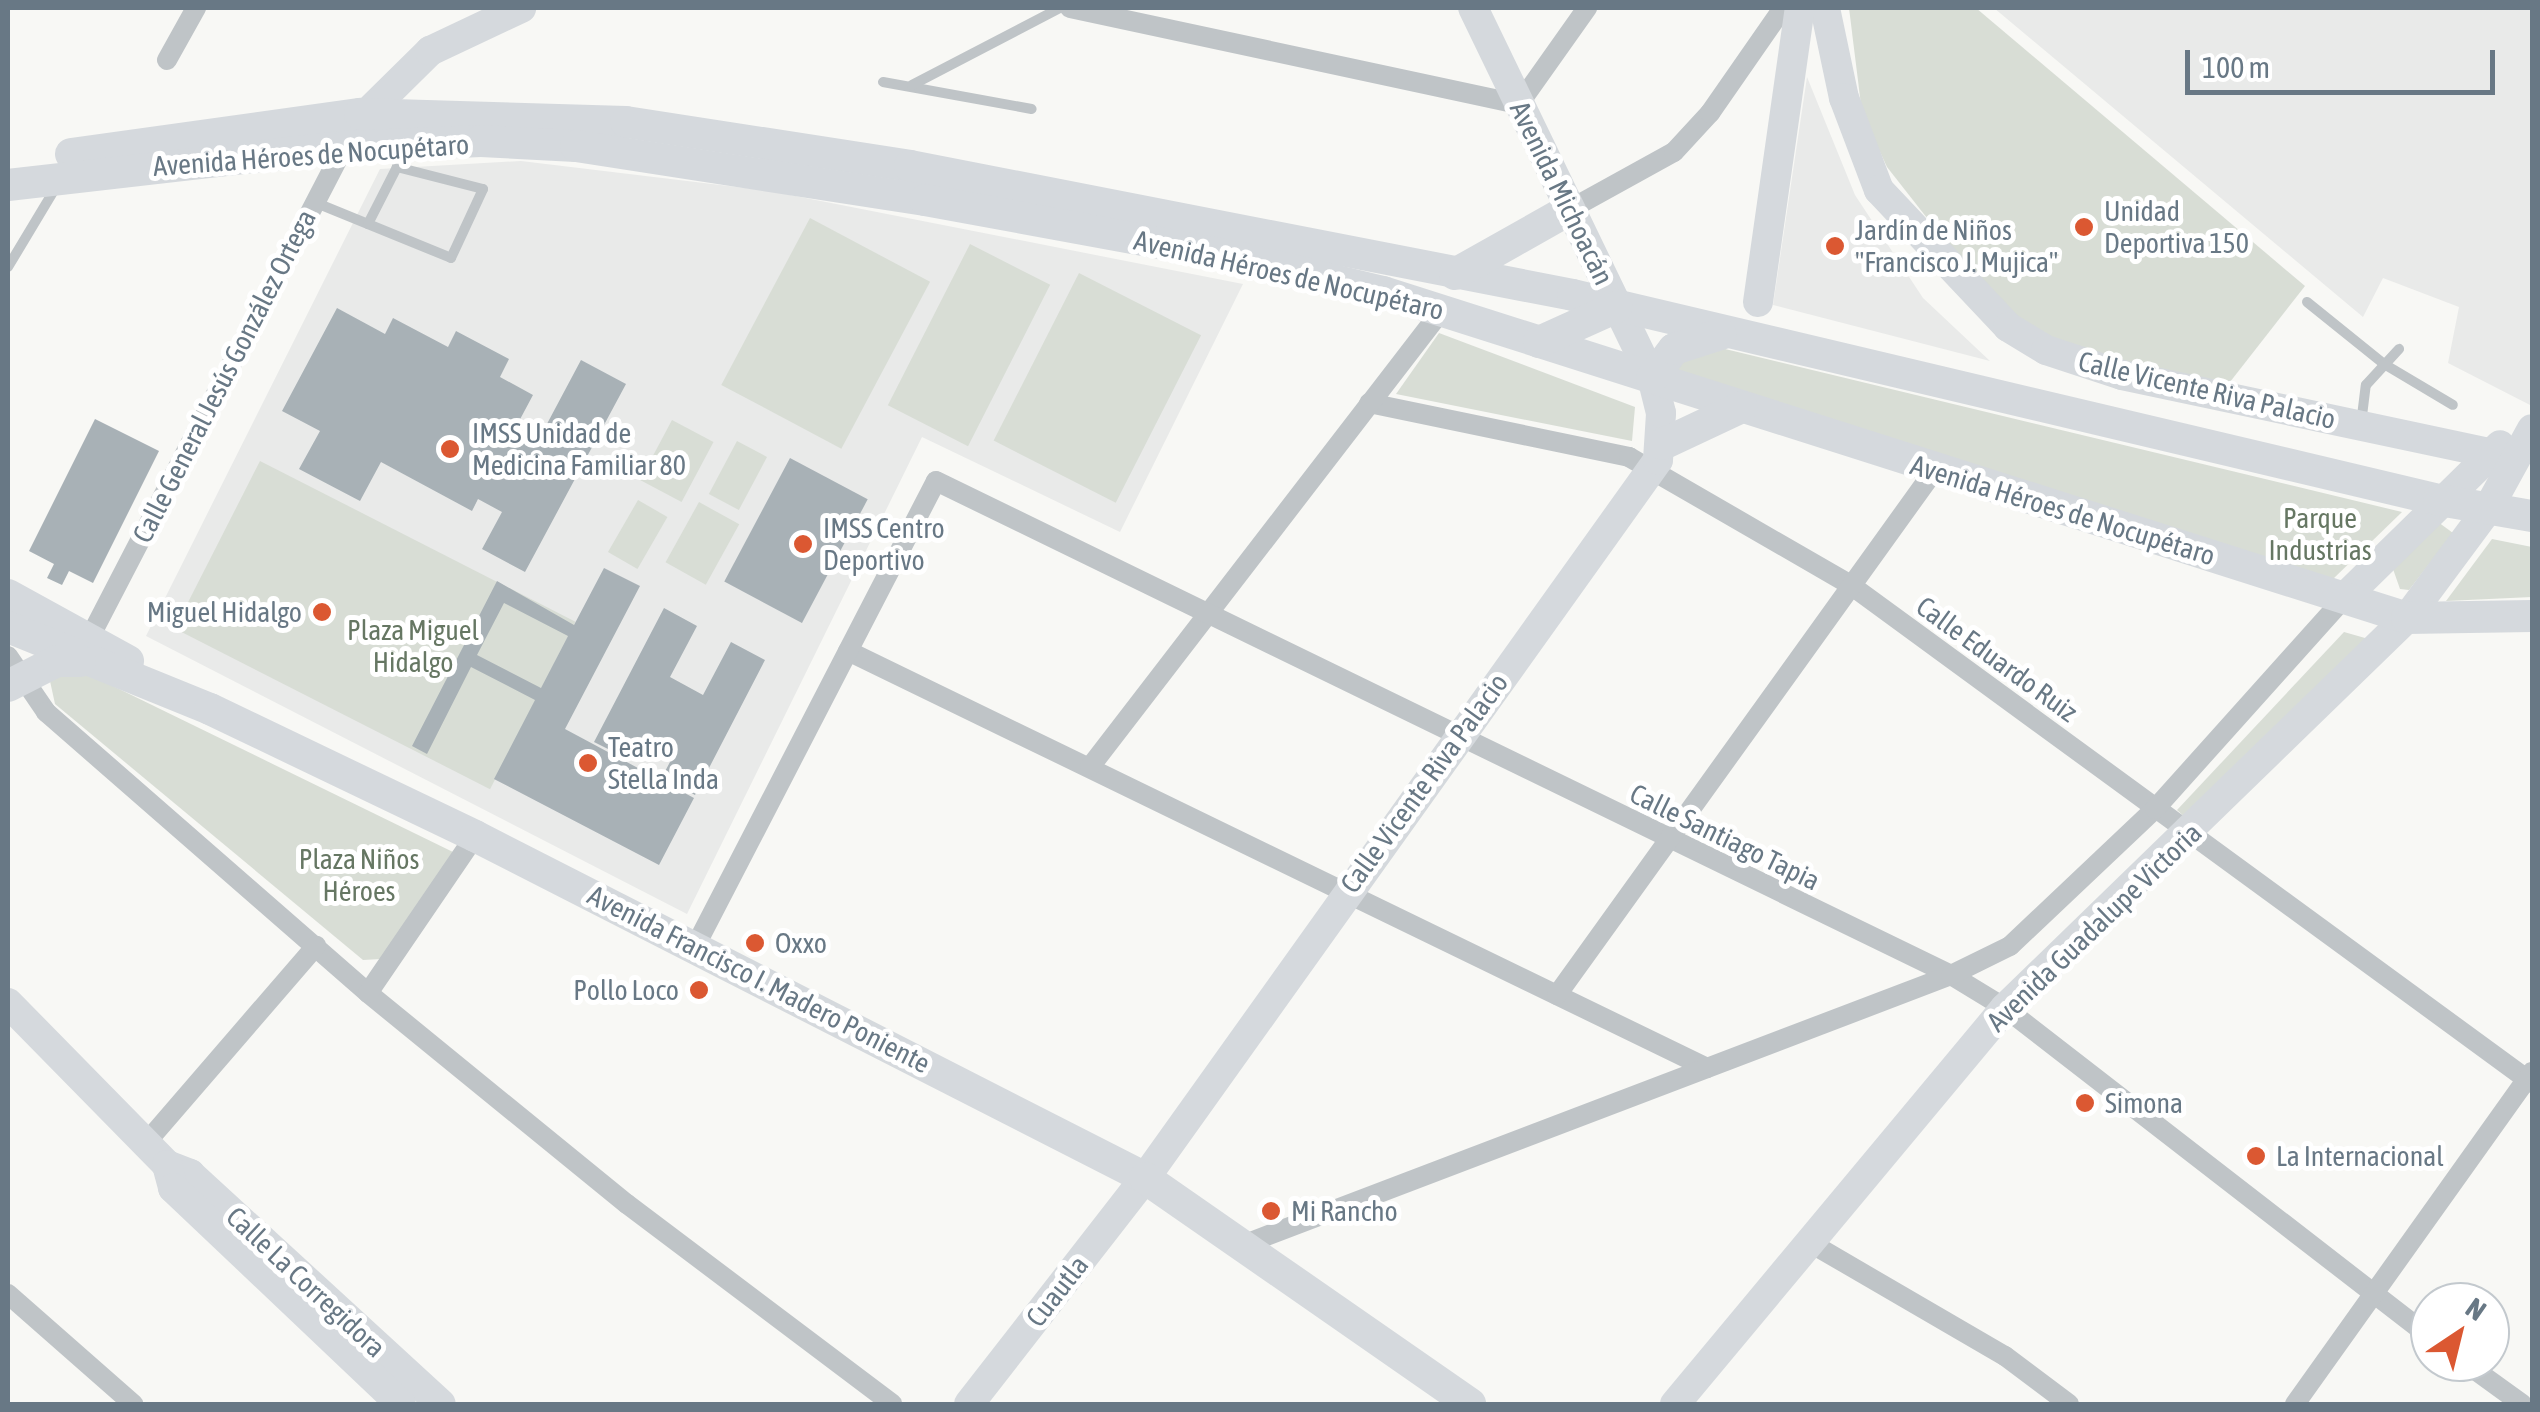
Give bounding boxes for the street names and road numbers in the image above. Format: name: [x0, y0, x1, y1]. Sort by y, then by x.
street label: Avenida Michoacán: [1503, 96, 1621, 290]
street label: Avenida Héroes de Nocupétaro: [152, 127, 470, 183]
street label: Calle General Jesús González Ortega: [125, 204, 323, 548]
street label: Avenida Héroes de Nocupétaro: [1131, 223, 1447, 327]
street label: Calle Vicente Riva Palacio: [2075, 344, 2339, 436]
street label: Avenida Héroes de Nocupétaro: [1907, 448, 2219, 572]
street label: Calle Eduardo Ruiz: [1910, 589, 2084, 729]
street label: Calle Vicente Riva Palacio: [1333, 667, 1515, 899]
street label: Calle Santiago Tapia: [1625, 776, 1825, 898]
street label: Avenida Guadalupe Victoria: [1980, 816, 2208, 1038]
street label: Avenida Francisco I. Madero Poniente: [582, 878, 936, 1080]
street label: Calle La Corregidora: [220, 1200, 392, 1364]
street label: Cuautla: [1019, 1249, 1095, 1333]

